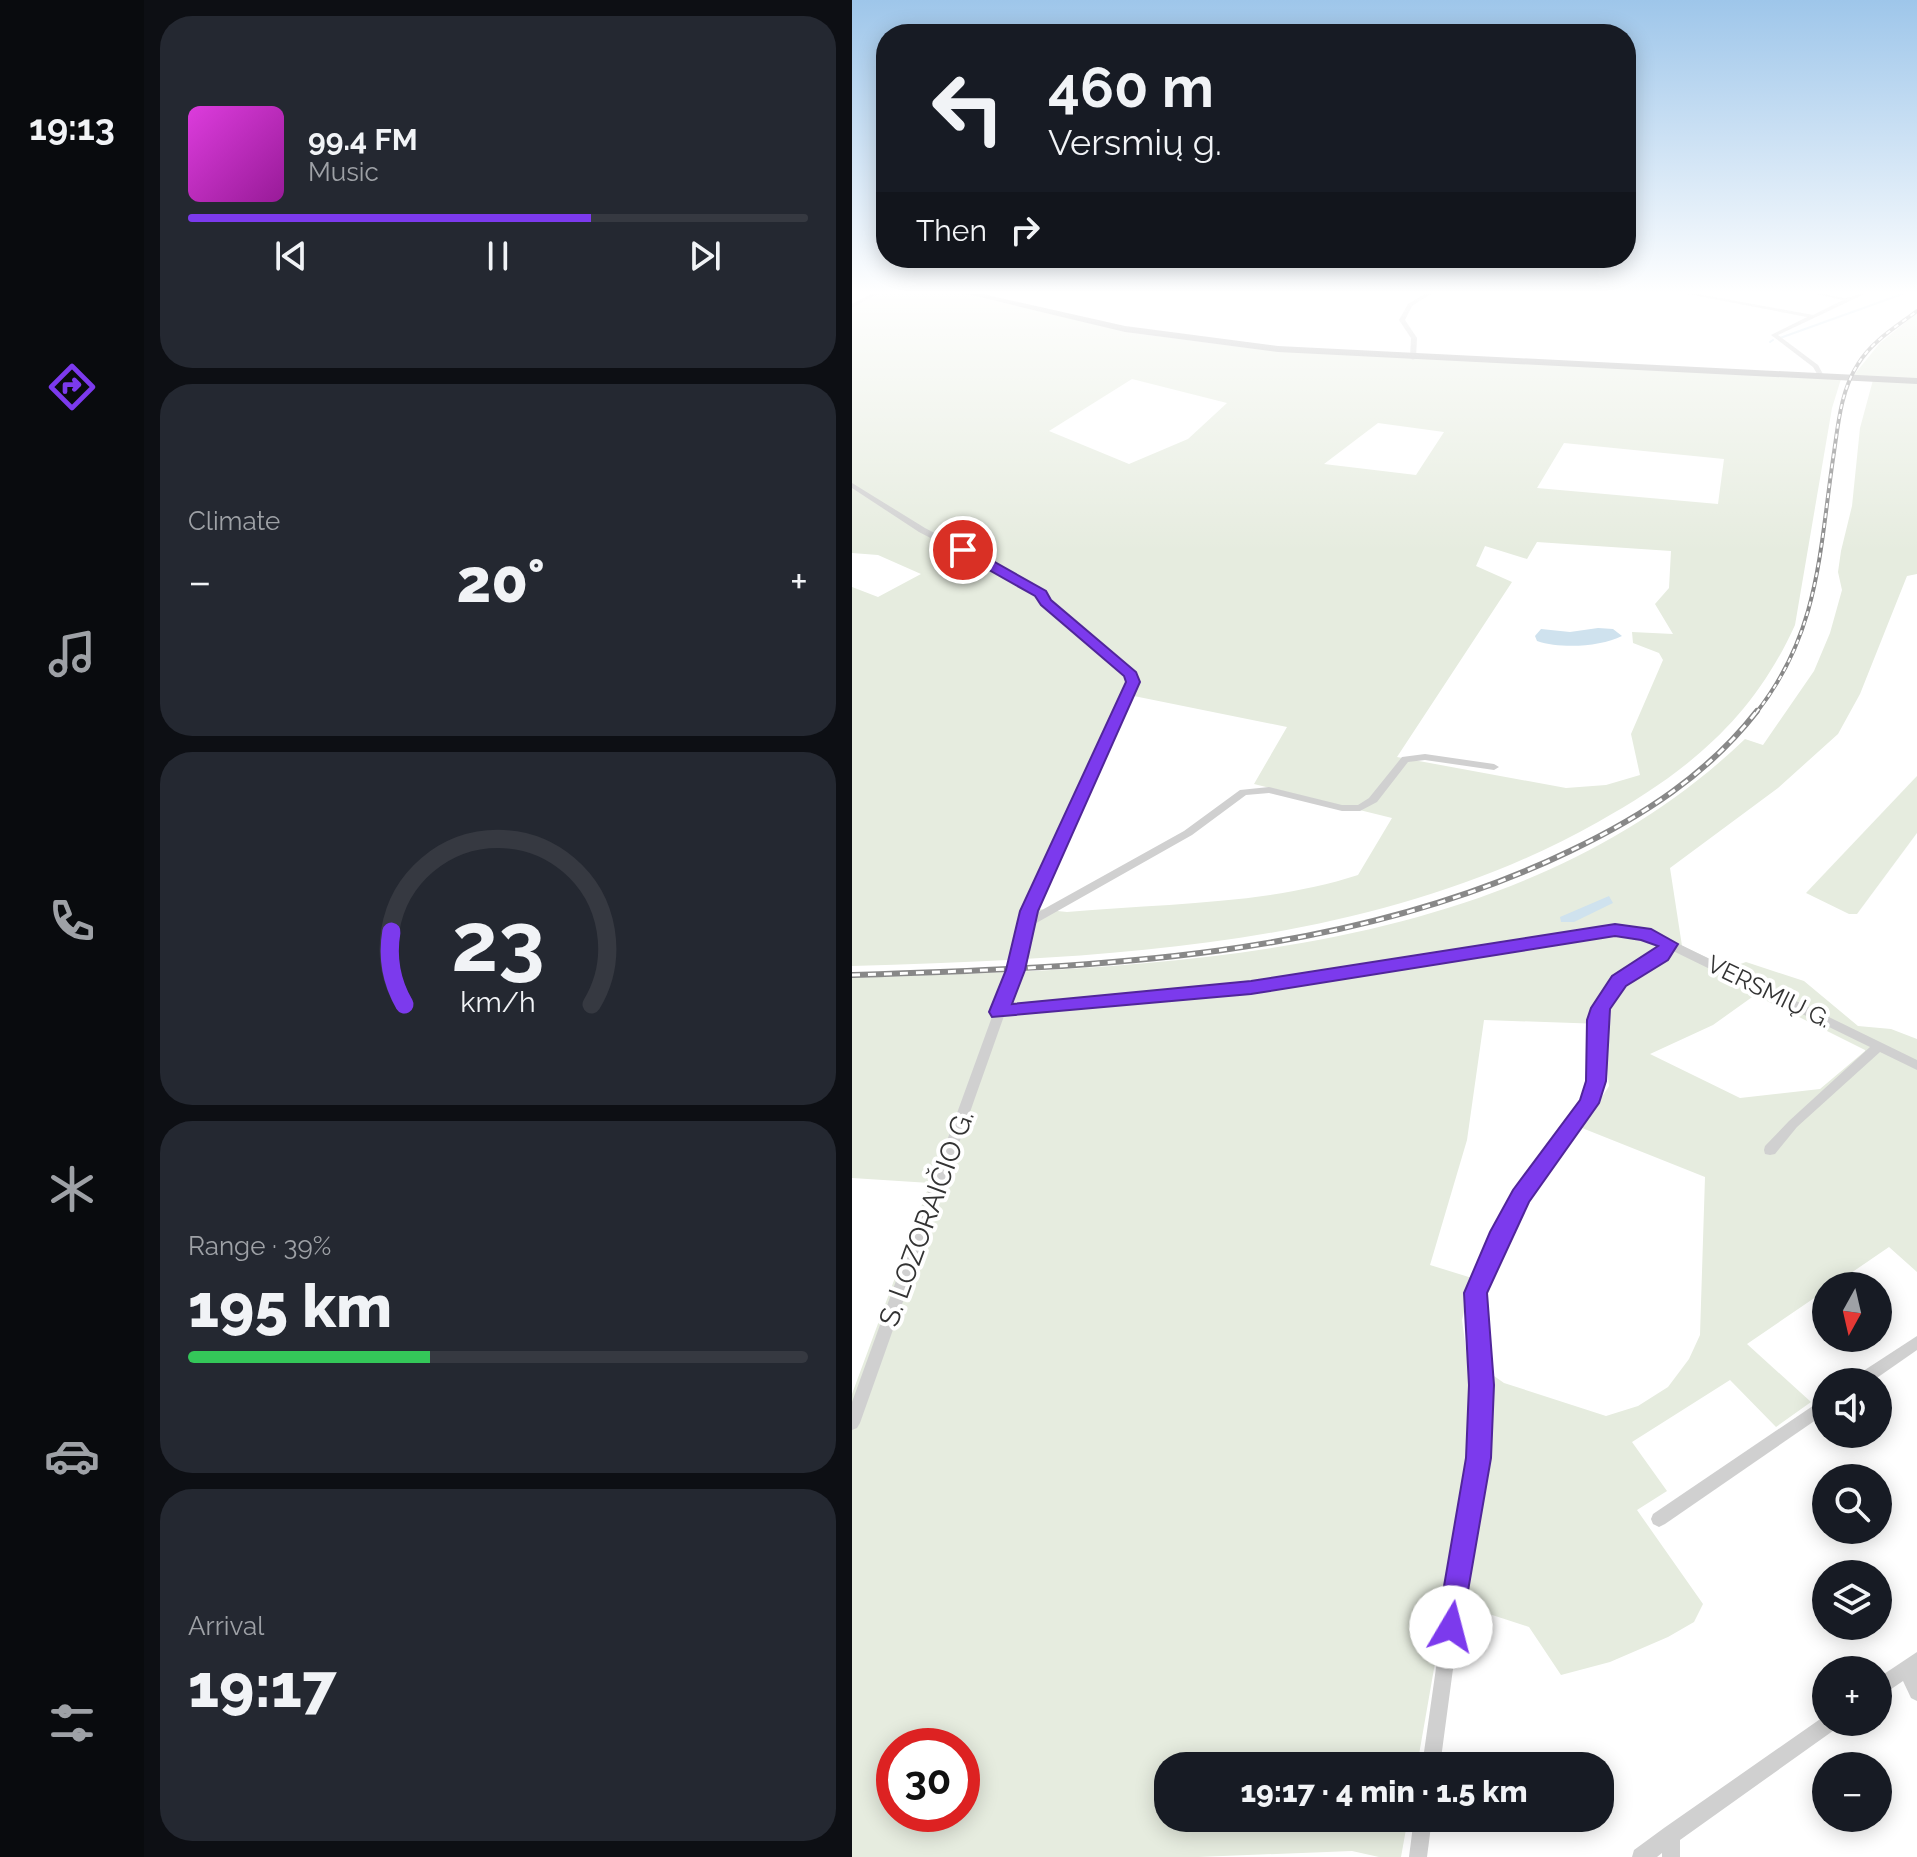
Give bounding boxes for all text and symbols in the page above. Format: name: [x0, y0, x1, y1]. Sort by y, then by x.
text: 460 m: [1048, 54, 1214, 120]
icon: left: [916, 56, 1020, 160]
text: 19:13: [29, 106, 115, 148]
text: Versmių g.: [1048, 121, 1222, 163]
text: 99.4 FM: [308, 122, 418, 157]
text: Music: [308, 157, 379, 187]
icon: right: [1003, 208, 1047, 252]
text: Then: [916, 213, 987, 248]
icon: previous: [269, 234, 313, 278]
icon: pause: [476, 234, 520, 278]
icon: next: [683, 234, 727, 278]
icon: directions: [44, 359, 100, 415]
text: Climate: [188, 506, 280, 536]
pin: [929, 516, 997, 584]
icon: arrive: [941, 528, 985, 572]
text: 20°: [457, 546, 545, 616]
text: −: [188, 556, 212, 607]
text: +: [790, 556, 808, 607]
icon: music: [44, 626, 100, 682]
text: 23: [451, 892, 545, 989]
icon: phone: [44, 893, 100, 949]
street label: VERSMIŲ G.: [1703, 949, 1836, 1034]
text: km/h: [460, 985, 536, 1019]
street label: S. LOZORAIČIO G.: [872, 1106, 981, 1331]
icon: climate: [44, 1161, 100, 1217]
text: Range · 39%: [188, 1231, 331, 1261]
text: 195 km: [188, 1271, 392, 1341]
north arrow: [1812, 1272, 1892, 1352]
map controls: [1812, 1272, 1892, 1832]
button: sound: [1812, 1368, 1892, 1448]
icon: car: [44, 1428, 100, 1484]
button: search: [1812, 1464, 1892, 1544]
button: layers: [1812, 1560, 1892, 1640]
position arrow: [1409, 1585, 1493, 1669]
text: Arrival: [188, 1611, 264, 1641]
text: 19:17: [188, 1651, 337, 1721]
button: +: [1812, 1656, 1892, 1736]
icon: filters: [44, 1695, 100, 1751]
speed limit sign: 30: [876, 1728, 980, 1832]
button: −: [1812, 1752, 1892, 1832]
text: 19:17 · 4 min · 1.5 km: [1241, 1774, 1527, 1809]

